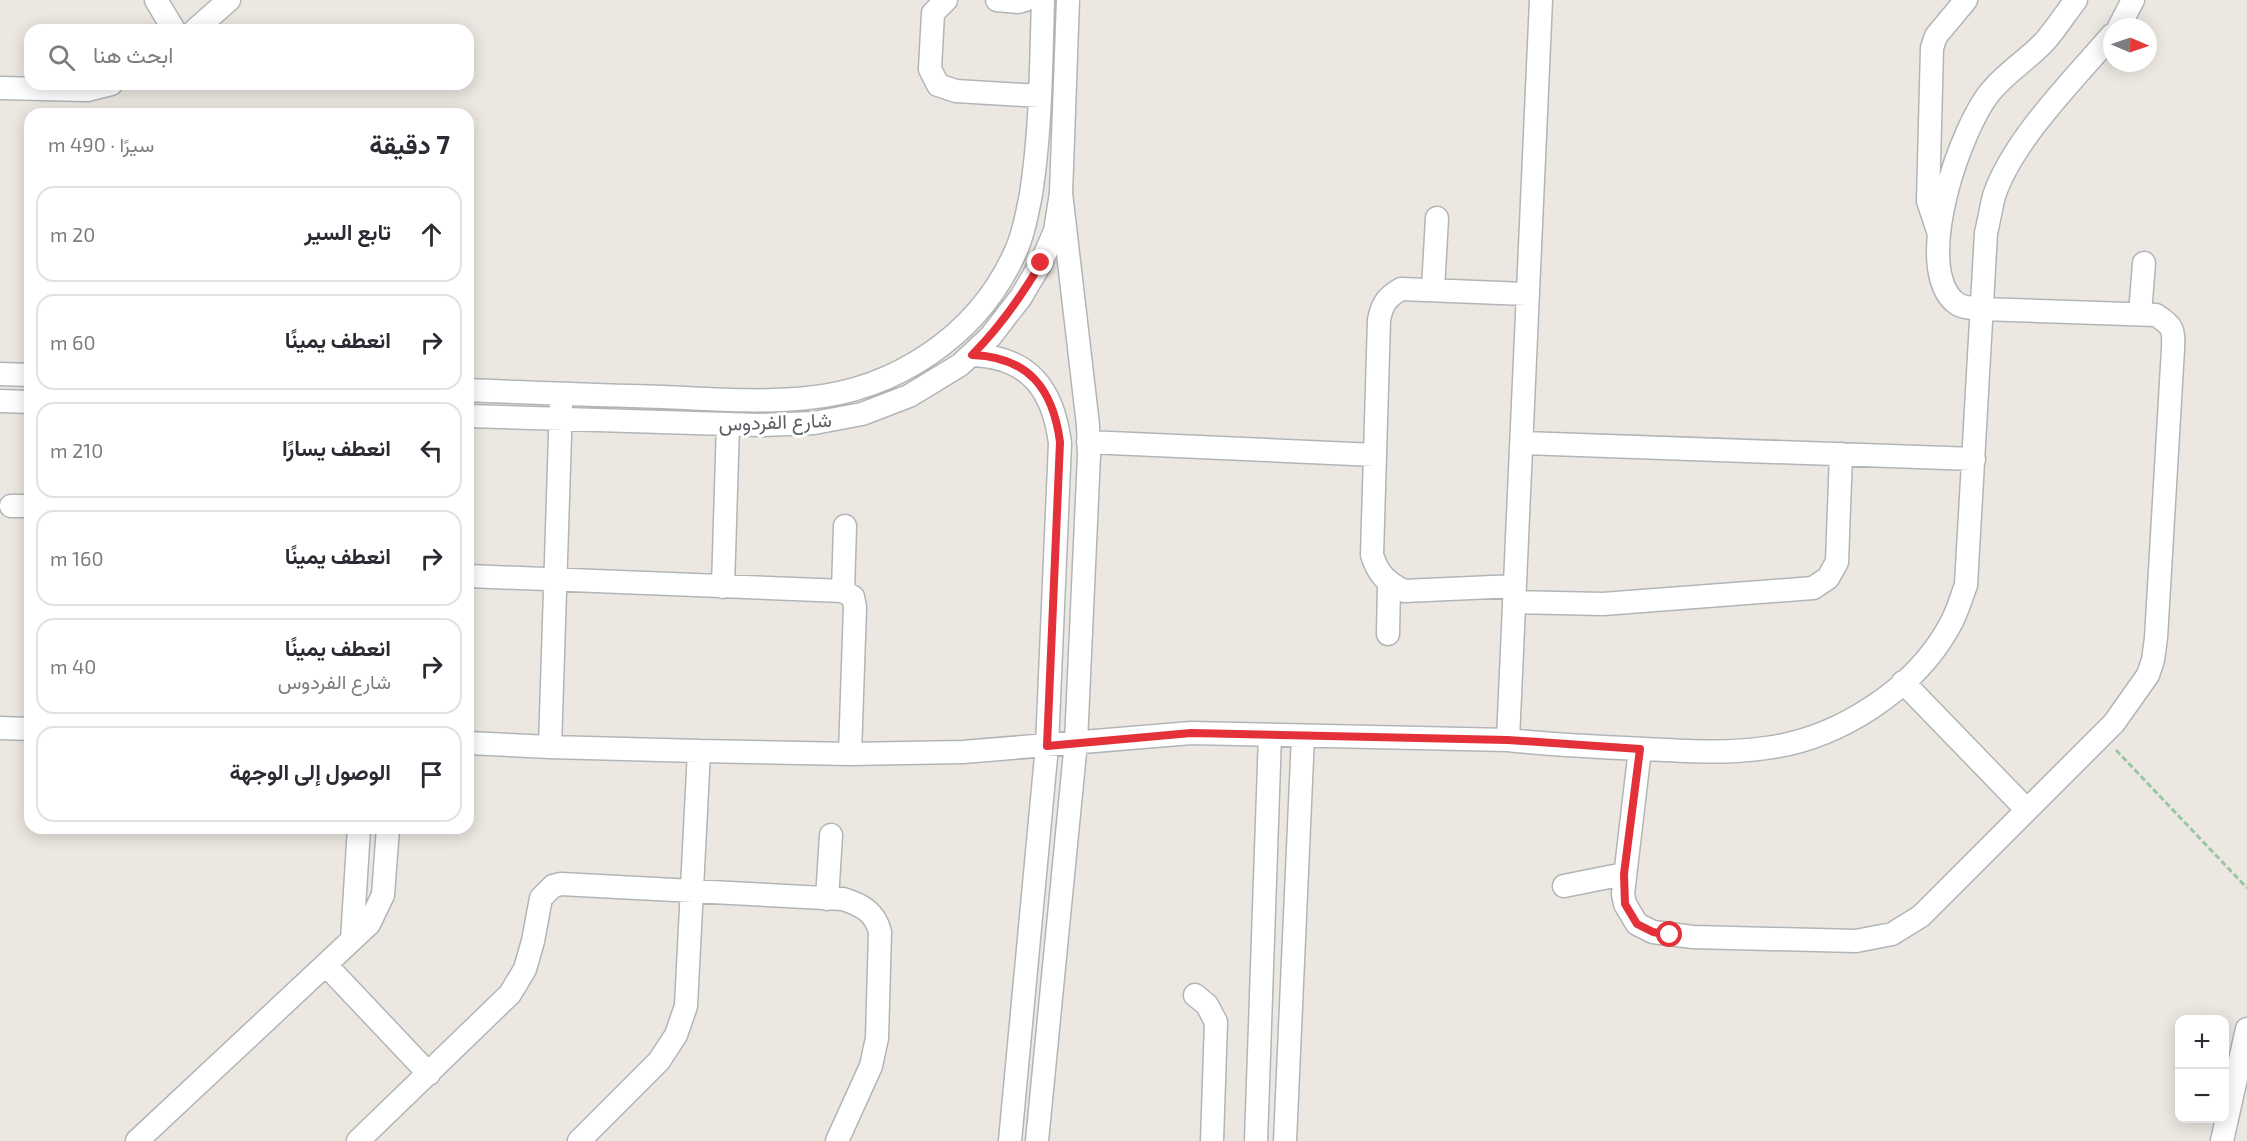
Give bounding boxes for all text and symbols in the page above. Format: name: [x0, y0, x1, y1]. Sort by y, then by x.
north arrow: [2103, 18, 2157, 72]
search box: [24, 24, 474, 90]
icon: search: [45, 41, 78, 74]
text: ابحث هنا: [93, 41, 173, 67]
text: 7 دقيقة: [369, 128, 450, 159]
text: سيرًا · 490 m: [48, 132, 154, 156]
text: تابع السير: [304, 218, 391, 244]
icon: ahead: [415, 218, 448, 251]
text: 20 m: [50, 222, 95, 246]
route end: [1027, 249, 1053, 275]
text: انعطف يمينًا: [285, 326, 391, 352]
icon: right: [415, 326, 448, 359]
text: 60 m: [50, 330, 96, 354]
street label: شارع الفردوس: [718, 407, 832, 438]
text: انعطف يسارًا: [282, 434, 391, 460]
icon: left: [415, 434, 448, 467]
text: 210 m: [50, 438, 103, 462]
text: انعطف يمينًا: [285, 542, 391, 568]
icon: right: [415, 542, 448, 575]
text: 160 m: [50, 546, 103, 570]
text: انعطف يمينًا: [285, 634, 391, 660]
icon: right: [415, 650, 448, 683]
text: 40 m: [50, 654, 96, 678]
text: شارع الفردوس: [278, 669, 391, 693]
text: الوصول إلى الوجهة: [229, 758, 391, 784]
icon: arrive: [415, 758, 448, 791]
route start: [1656, 921, 1682, 947]
map controls: [2175, 1015, 2229, 1123]
button: +: [2175, 1015, 2229, 1069]
button: −: [2175, 1069, 2229, 1123]

